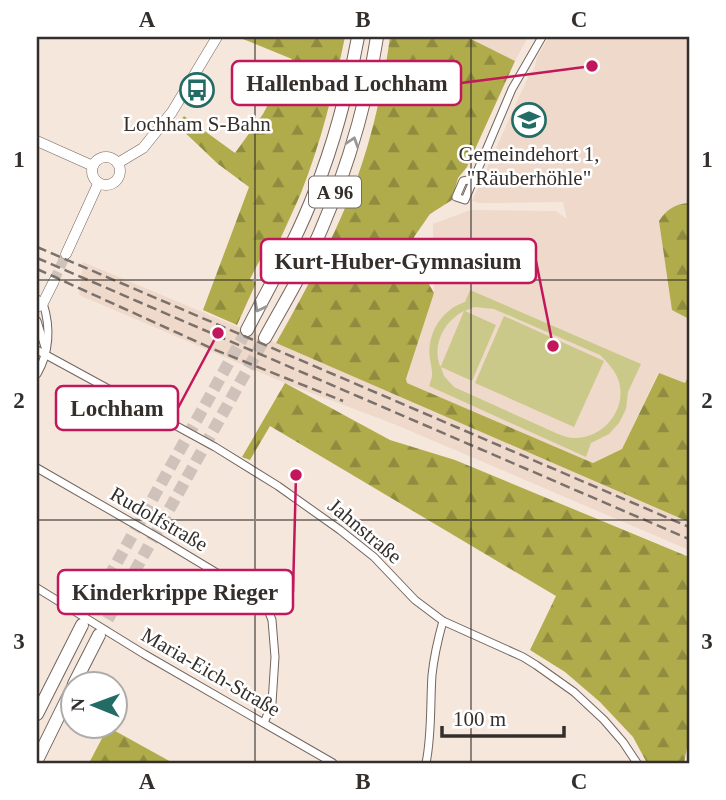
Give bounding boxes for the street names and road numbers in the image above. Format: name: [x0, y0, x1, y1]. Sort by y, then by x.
road number: A 96: [309, 176, 361, 208]
street label: Rudolfstraße: [106, 481, 212, 557]
street label: Jahnstraße: [323, 493, 407, 569]
street label: Maria-Eich-Straße: [137, 623, 285, 721]

